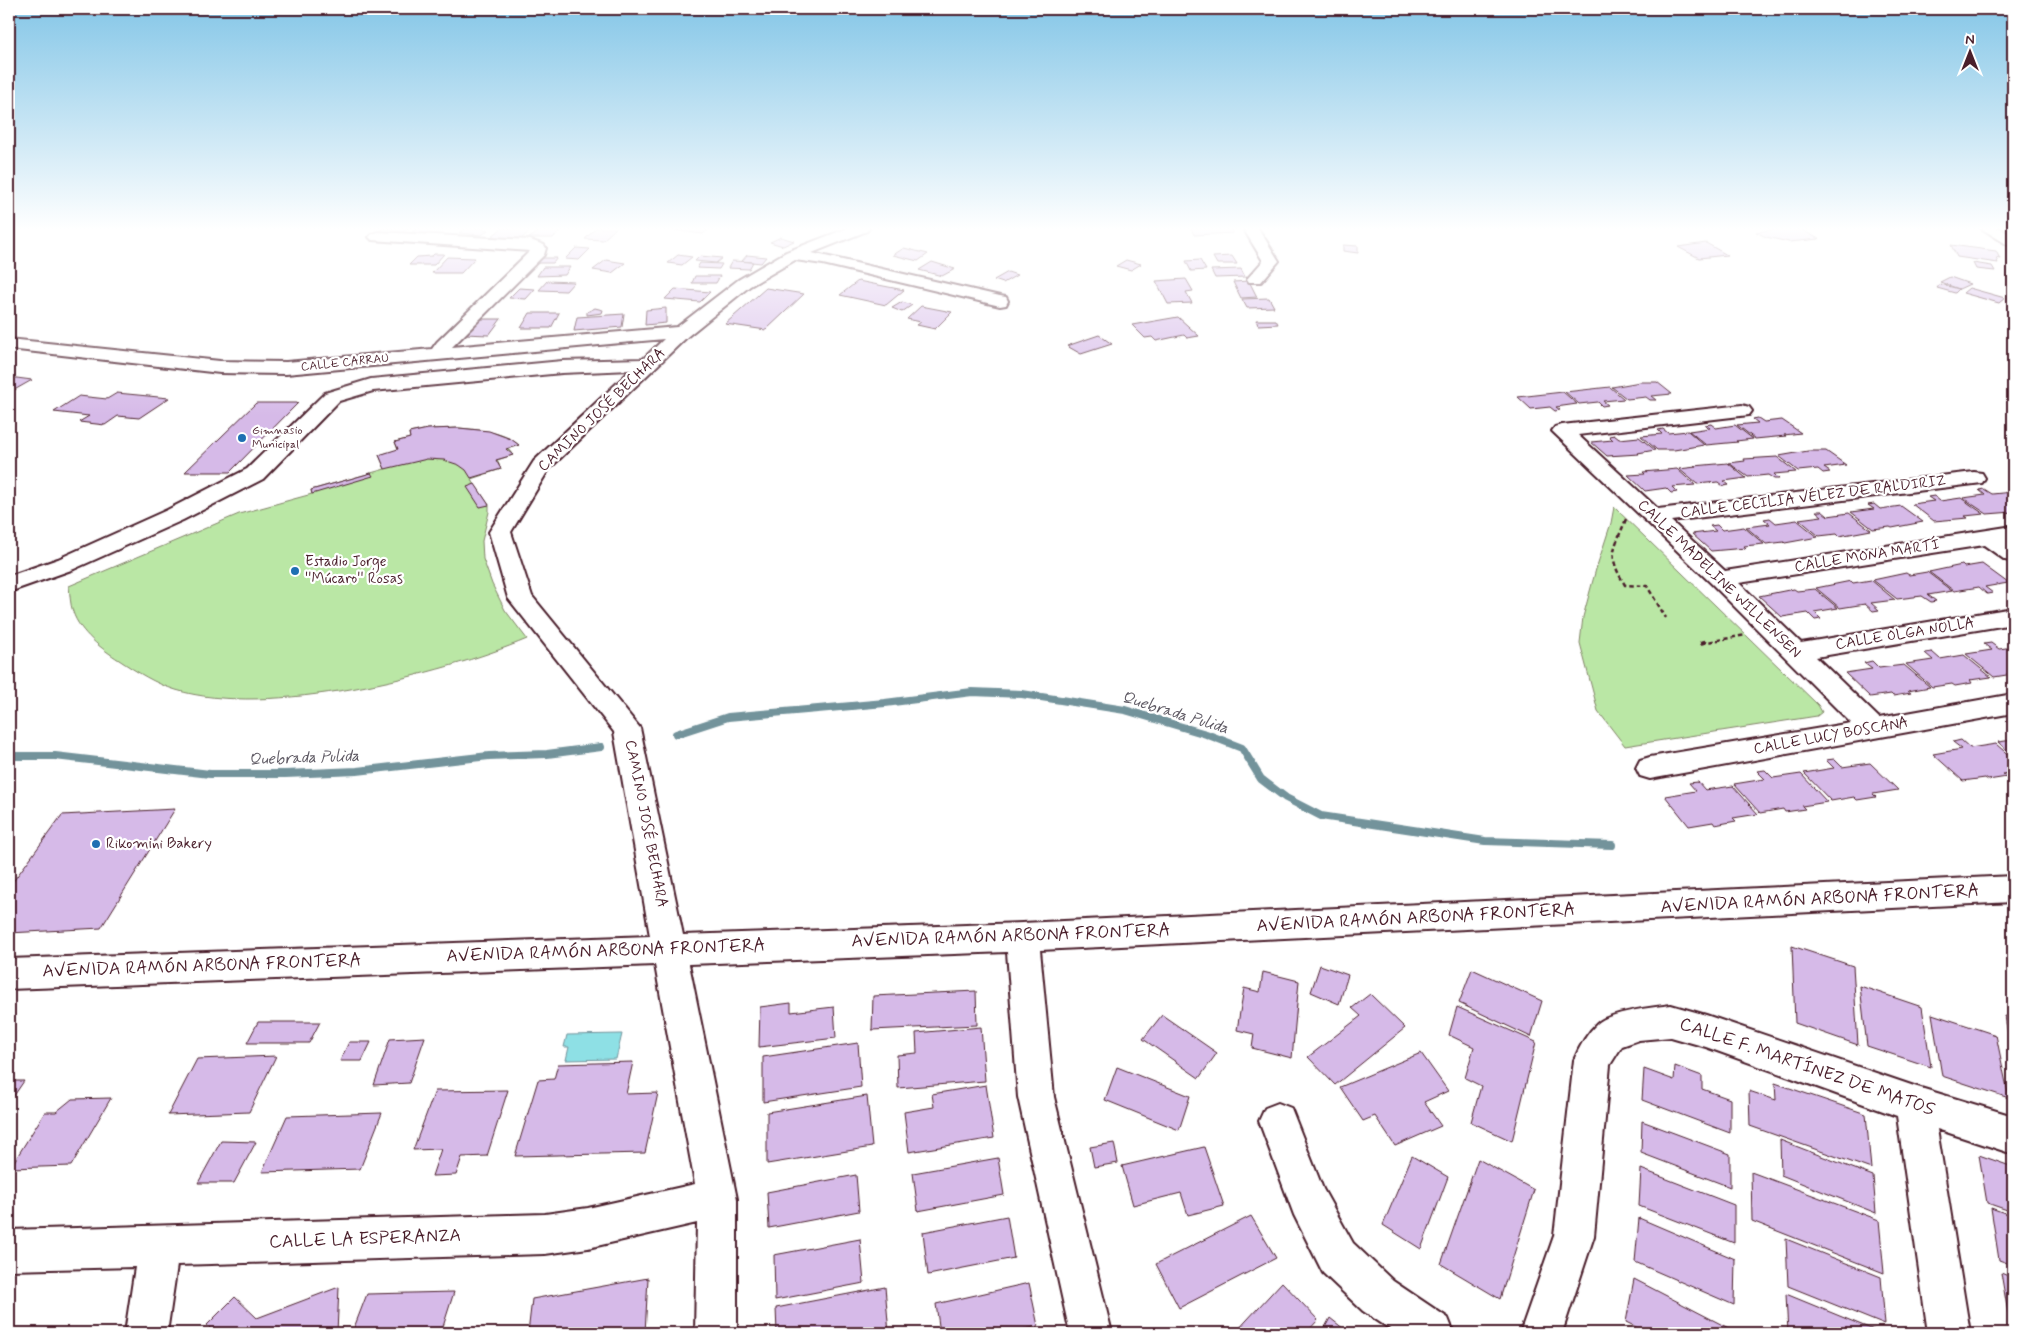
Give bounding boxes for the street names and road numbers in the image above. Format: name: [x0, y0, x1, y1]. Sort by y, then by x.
street label: CAMINO JOSÉ BECHARA: [533, 343, 670, 476]
street label: CALLE CARRAU: [300, 350, 390, 376]
street label: CALLE CECILIA VÉLEZ DE RALDIRIZ: [1679, 470, 1947, 523]
street label: CALLE MADELINE WILLENSEN: [1633, 495, 1805, 663]
street label: CALLE MONA MARTÍ: [1793, 534, 1941, 577]
street label: CALLE OLGA NOLLA: [1834, 613, 1976, 655]
street label: CALLE LUCY BOSCANA: [1752, 713, 1910, 759]
street label: CAMINO JOSÉ BECHARA: [620, 738, 673, 910]
street label: AVENIDA RAMÓN ARBONA FRONTERA: [1660, 879, 1980, 919]
street label: AVENIDA RAMÓN ARBONA FRONTERA: [1256, 898, 1576, 938]
street label: AVENIDA RAMÓN ARBONA FRONTERA: [851, 918, 1171, 954]
street label: AVENIDA RAMÓN ARBONA FRONTERA: [446, 933, 766, 969]
street label: AVENIDA RAMÓN ARBONA FRONTERA: [42, 948, 362, 984]
street label: CALLE F. MARTÍNEZ DE MATOS: [1676, 1012, 1938, 1122]
street label: CALLE LA ESPERANZA: [269, 1224, 461, 1254]

